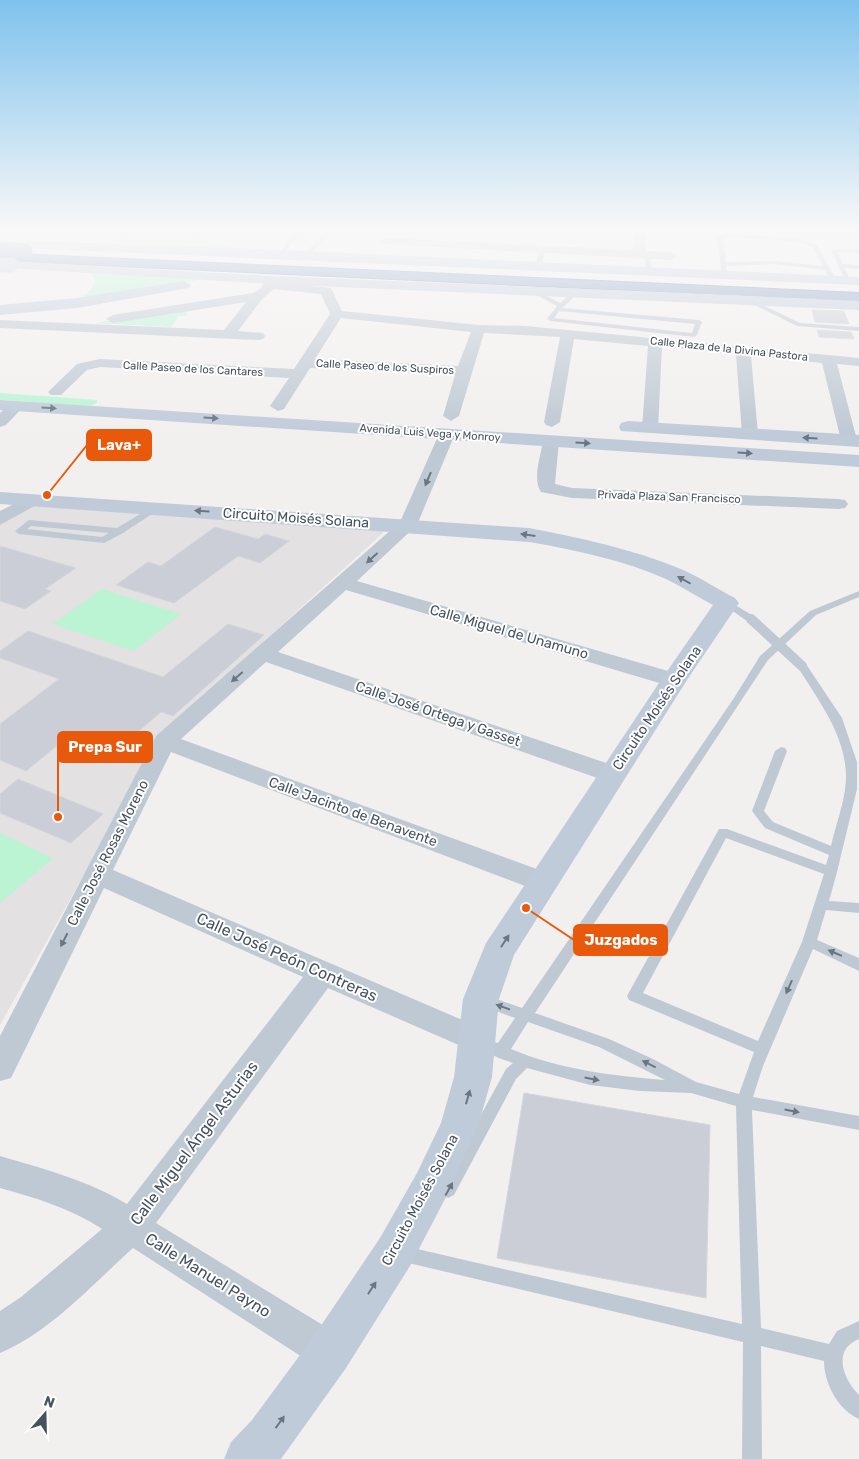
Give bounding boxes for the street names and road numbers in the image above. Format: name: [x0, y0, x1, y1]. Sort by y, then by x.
street label: Calle Plaza de la Divina Pastora: [650, 334, 808, 364]
street label: Calle Paseo de los Suspiros: [316, 357, 455, 377]
street label: Calle Paseo de los Cantares: [123, 359, 264, 379]
street label: Avenida Luis Vega y Monroy: [359, 422, 501, 444]
street label: Privada Plaza San Francisco: [597, 488, 741, 506]
street label: Circuito Moisés Solana: [222, 504, 370, 532]
street label: Calle Miguel de Unamuno: [428, 601, 590, 663]
street label: Circuito Moisés Solana: [609, 642, 705, 774]
street label: Calle José Ortega y Gasset: [353, 678, 523, 750]
street label: Calle Jacinto de Benavente: [266, 774, 440, 850]
street label: Calle José Rosas Moreno: [64, 777, 152, 929]
street label: Calle José Peón Contreras: [194, 908, 380, 1006]
street label: Calle Miguel Ángel Asturias: [126, 1057, 262, 1229]
street label: Circuito Moisés Solana: [378, 1131, 462, 1269]
street label: Calle Manuel Payno: [142, 1229, 274, 1321]

